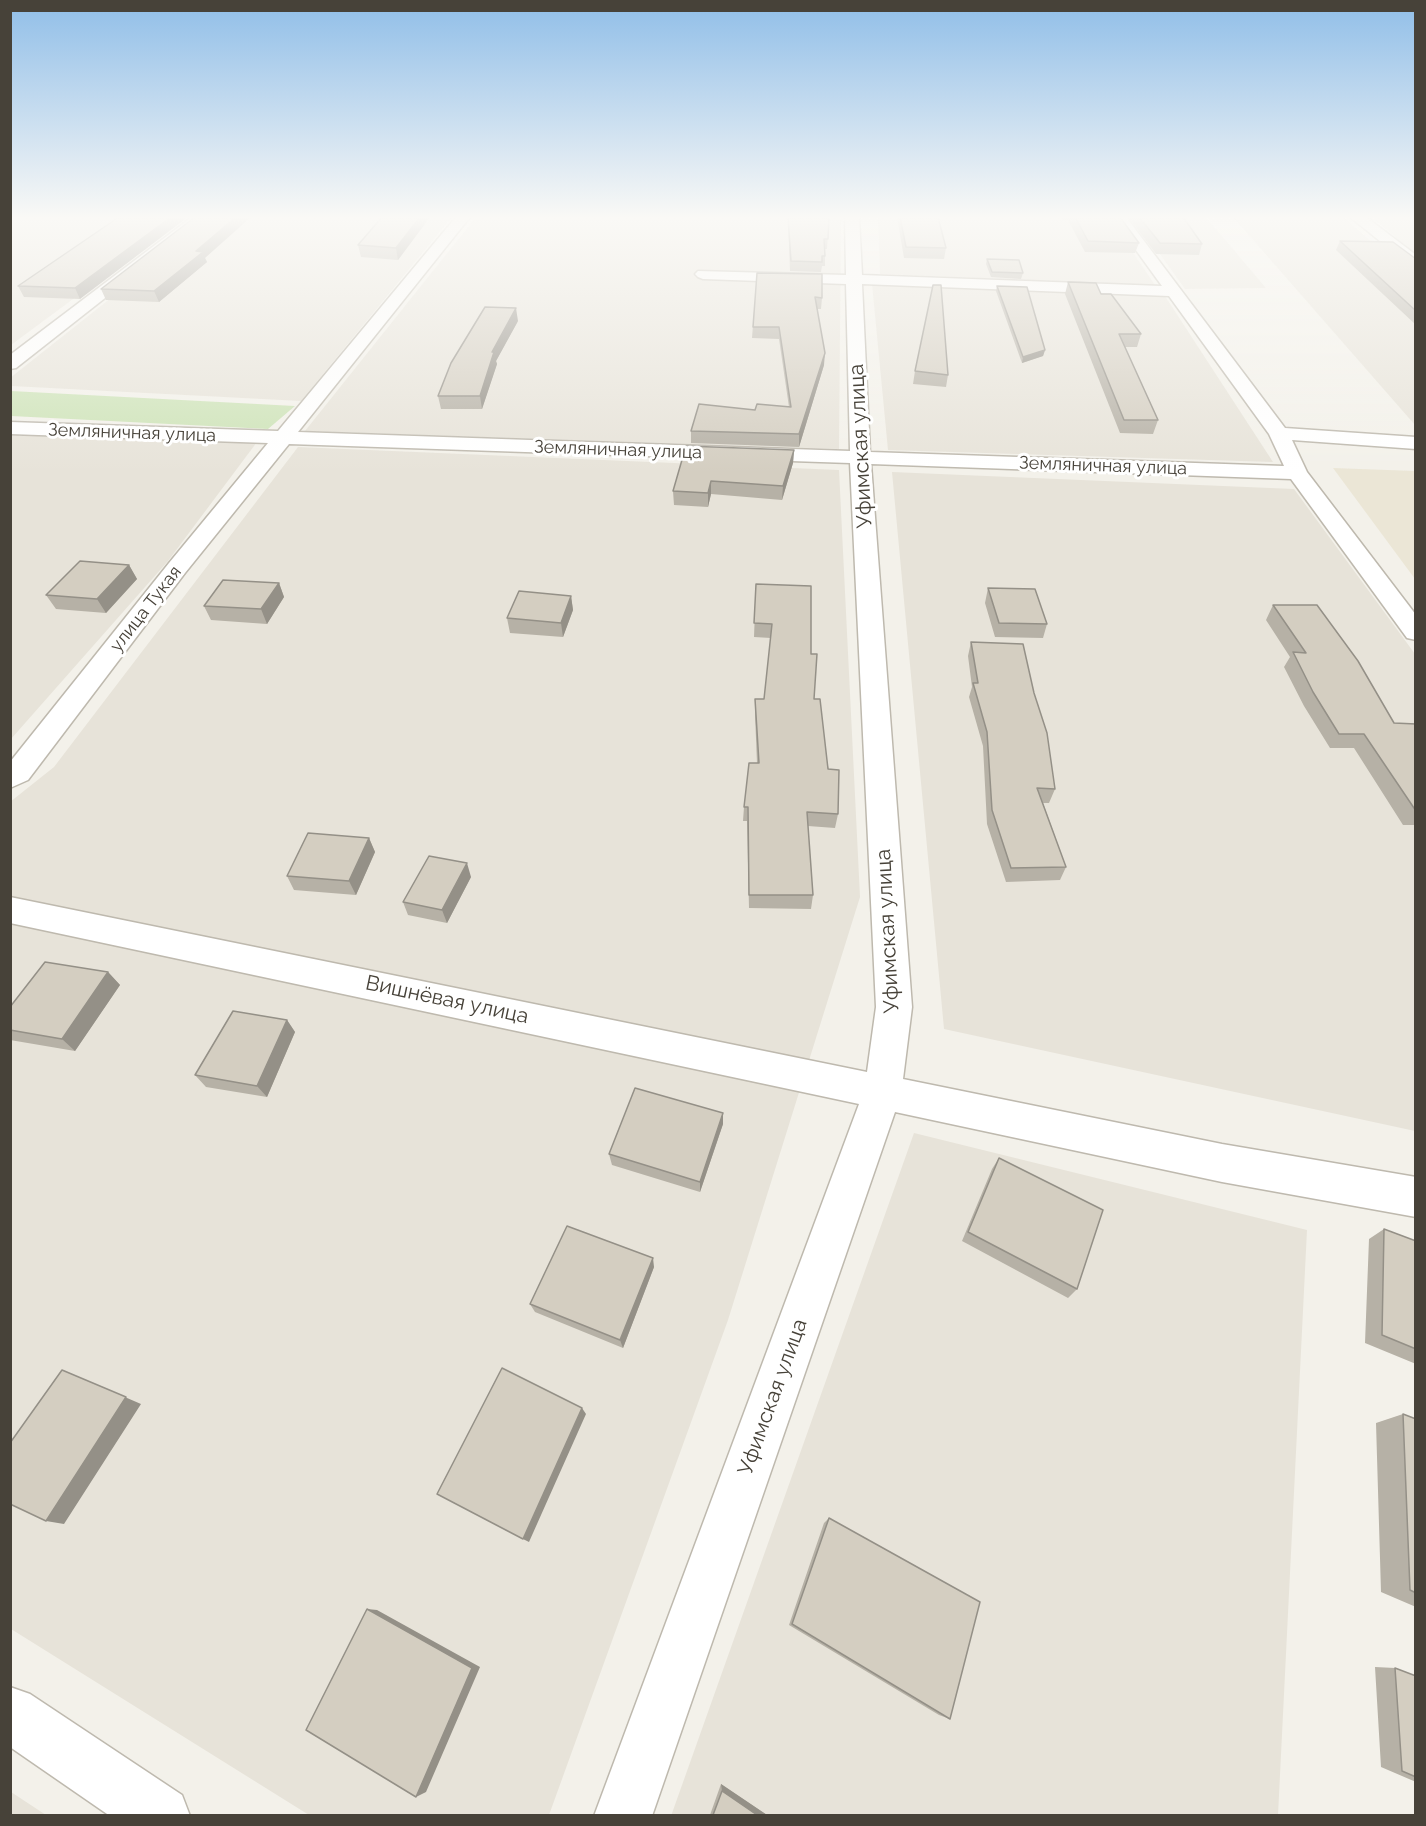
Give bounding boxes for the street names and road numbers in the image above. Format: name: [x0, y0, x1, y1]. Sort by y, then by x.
street label: Уфимская улица: [844, 363, 878, 529]
street label: Земляничная улица: [48, 419, 216, 447]
street label: Земляничная улица: [534, 436, 702, 464]
street label: Земляничная улица: [1019, 452, 1187, 480]
street label: улица Тукая: [106, 562, 186, 656]
street label: Уфимская улица: [871, 848, 905, 1014]
street label: Вишнёвая улица: [363, 970, 531, 1030]
street label: Уфимская улица: [733, 1316, 813, 1478]

